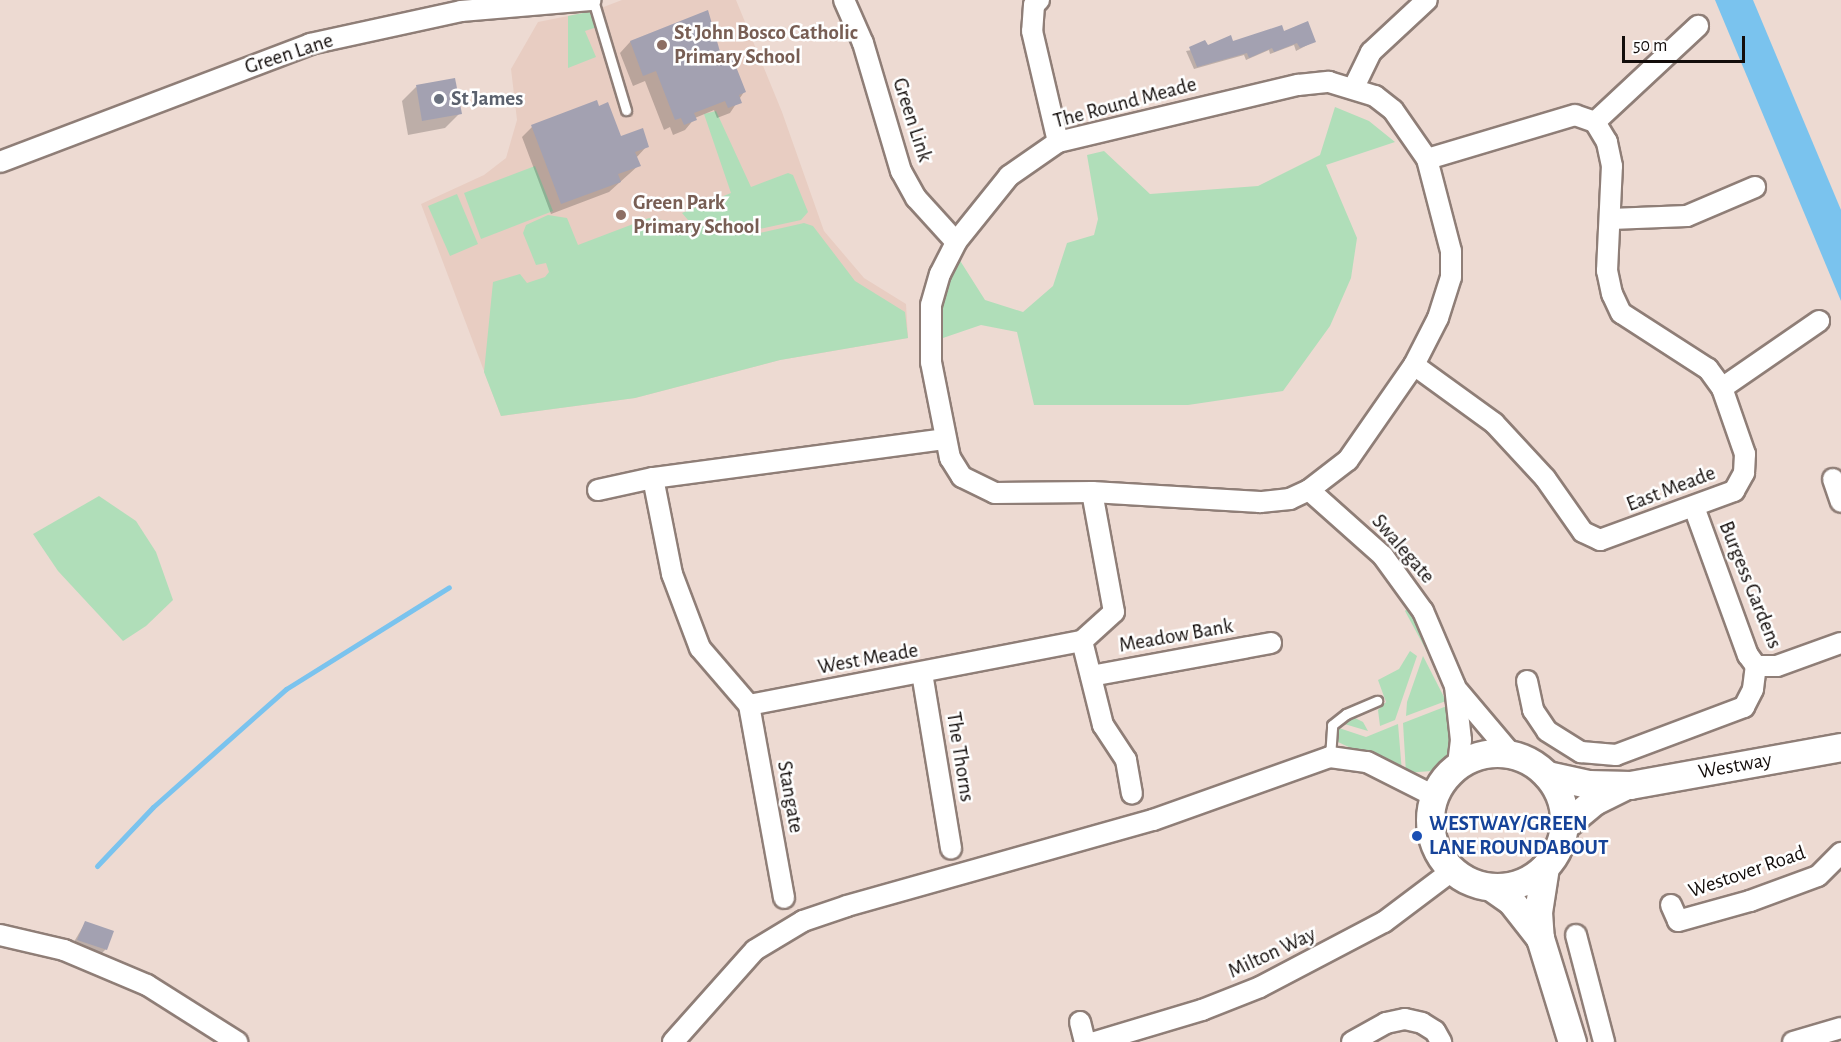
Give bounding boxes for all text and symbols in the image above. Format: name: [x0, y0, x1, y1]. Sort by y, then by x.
place label: St John Bosco Catholic Primary School: [674, 20, 858, 70]
scale bar: [1625, 24, 1748, 62]
street label: Green Lane: [242, 28, 336, 80]
text: 50 m: [1633, 37, 1667, 55]
marker: St John Bosco Catholic Primary School: [655, 38, 669, 52]
street label: The Round Meade: [1051, 72, 1199, 134]
street label: Green Link: [887, 75, 937, 165]
place label: St James: [451, 86, 523, 112]
marker: St James: [432, 92, 446, 106]
place label: Green Park Primary School: [633, 190, 760, 240]
marker: Green Park Primary School: [614, 208, 628, 222]
street label: East Meade: [1623, 460, 1719, 518]
street label: Swalegate: [1366, 509, 1440, 589]
street label: Burgess Gardens: [1713, 518, 1787, 652]
street label: Meadow Bank: [1117, 614, 1235, 658]
street label: West Meade: [816, 638, 920, 680]
street label: The Thorns: [940, 710, 980, 804]
street label: Westway: [1696, 747, 1774, 785]
street label: Stangate: [771, 759, 809, 835]
place label: WESTWAY/GREEN LANE ROUNDABOUT: [1429, 811, 1609, 861]
marker: WESTWAY/GREEN LANE ROUNDABOUT: [1410, 829, 1424, 843]
street label: Westover Road: [1685, 840, 1809, 904]
street label: Milton Way: [1224, 922, 1320, 984]

